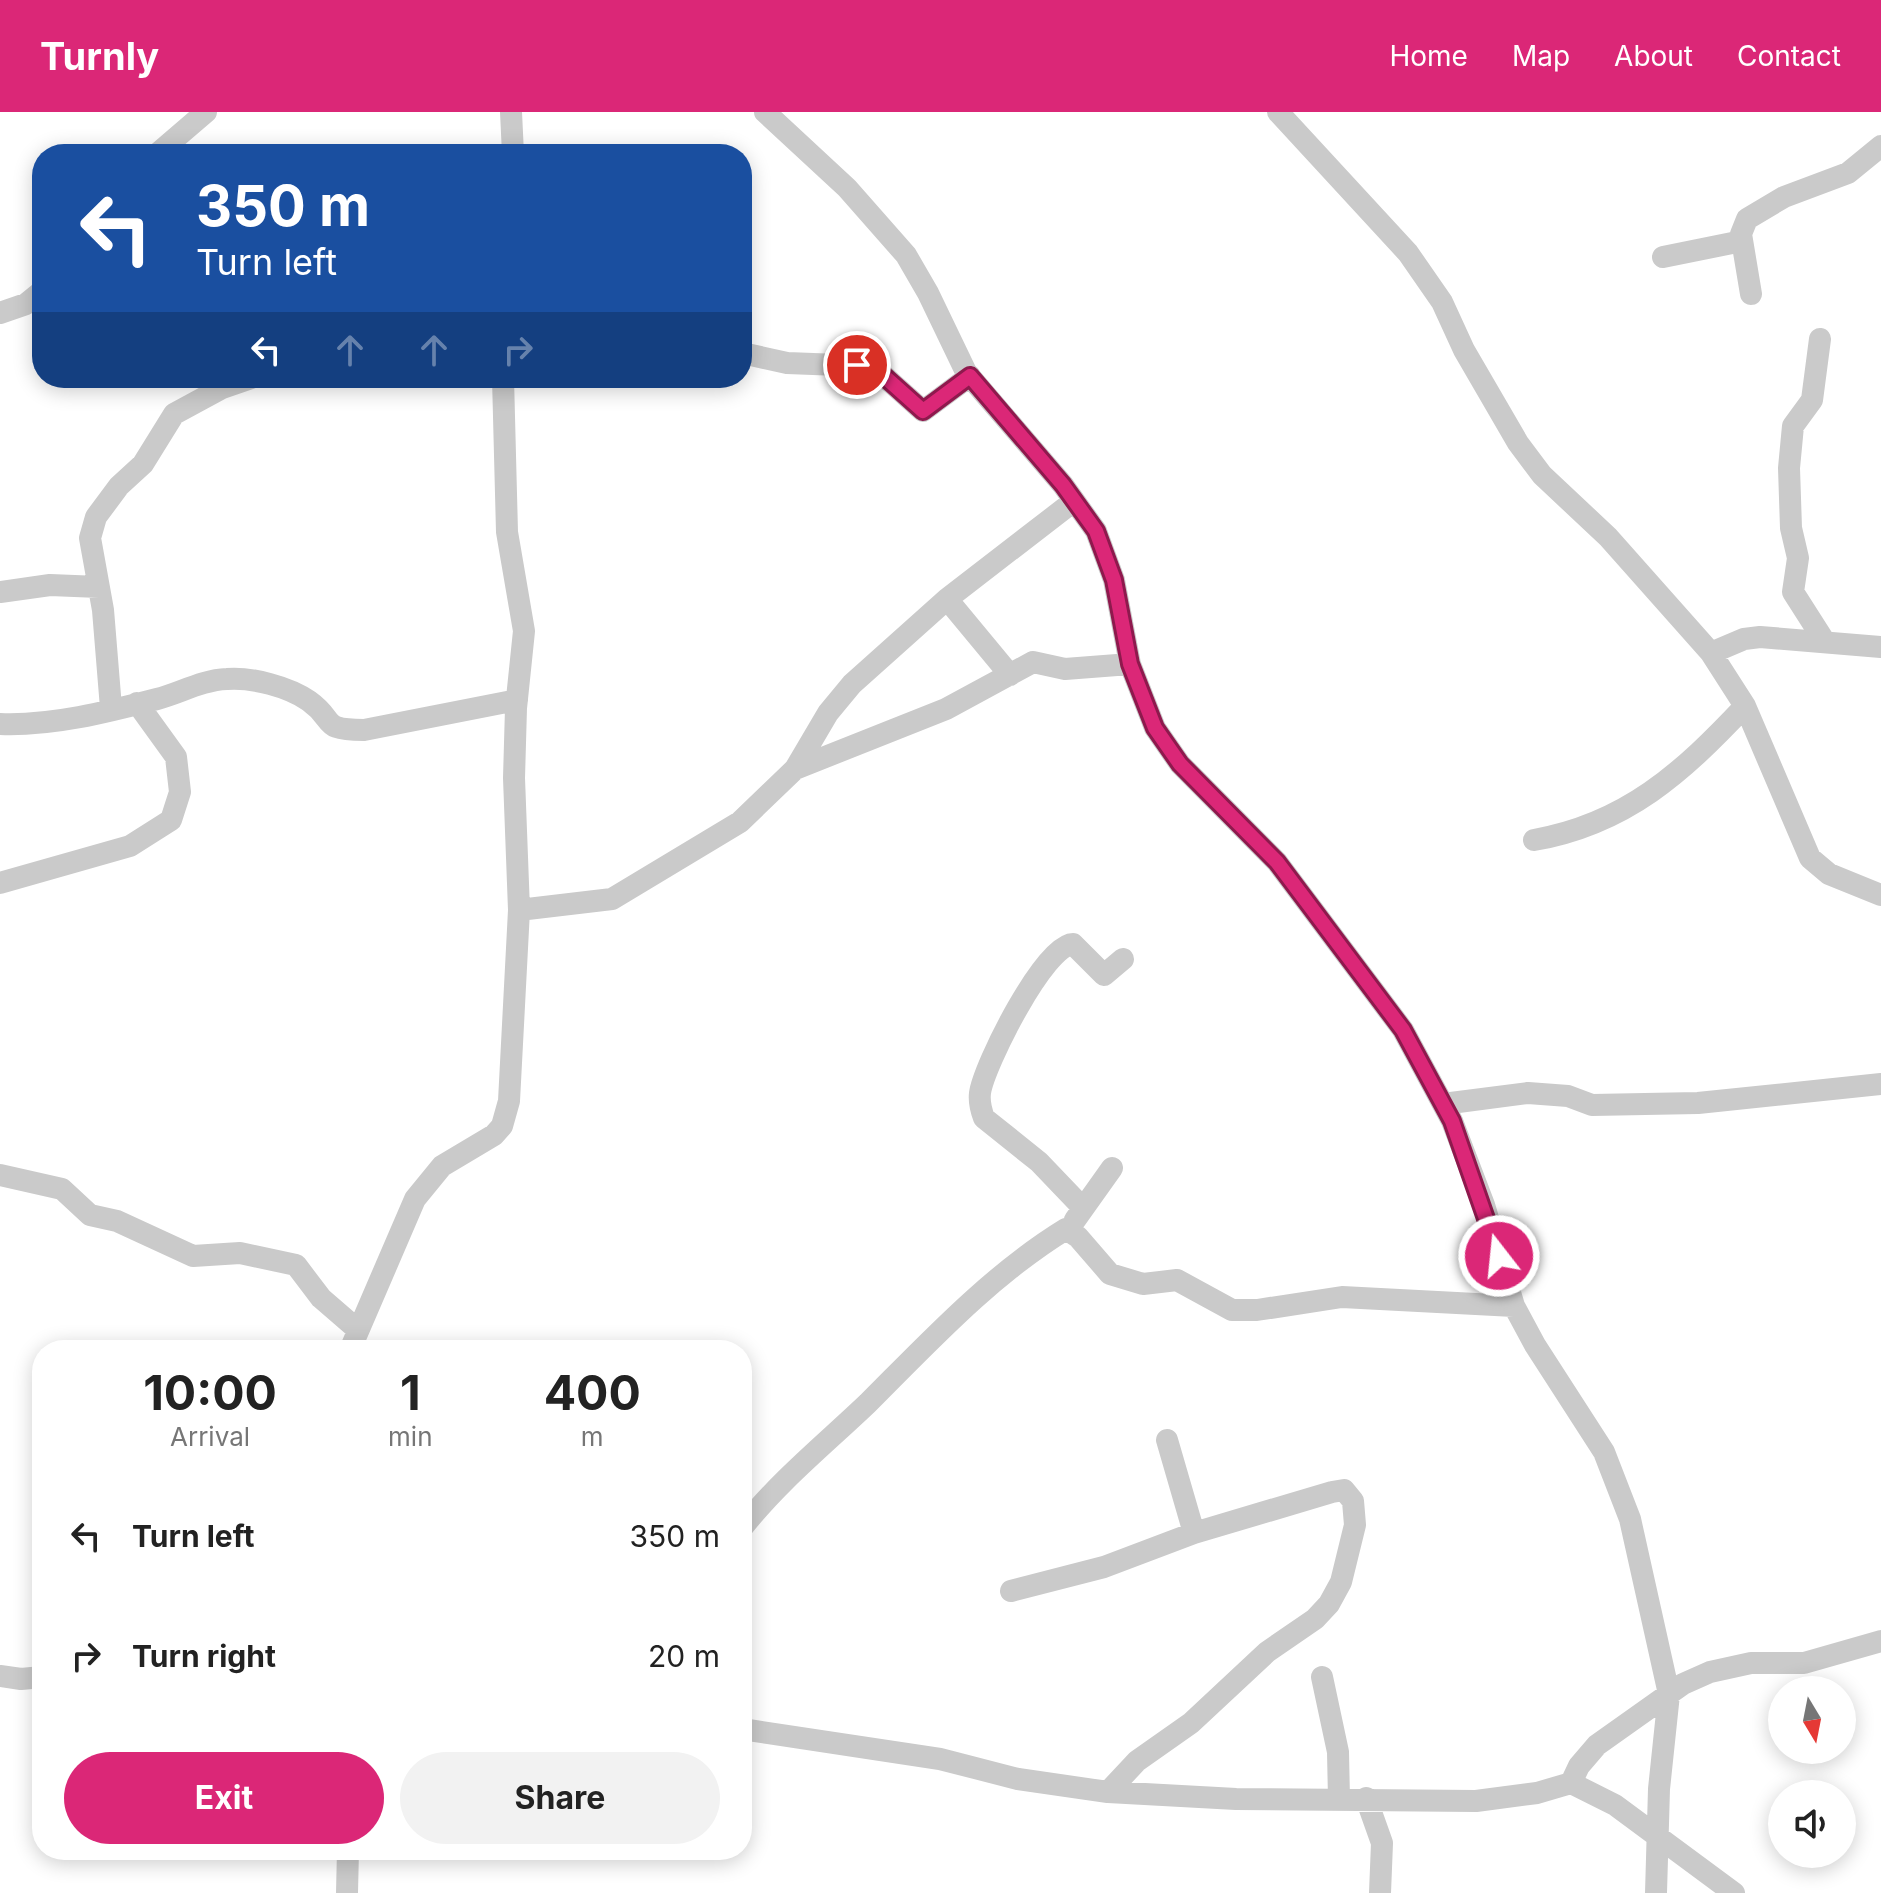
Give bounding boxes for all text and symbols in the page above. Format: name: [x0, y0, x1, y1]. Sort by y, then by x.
text: Turnly: [40, 33, 159, 79]
text: Home: [1389, 39, 1468, 73]
text: Map: [1512, 39, 1570, 73]
text: About: [1614, 39, 1693, 73]
text: Contact: [1737, 39, 1841, 73]
text: 350 m: [196, 172, 370, 240]
icon: left: [64, 176, 168, 280]
text: Turn left: [196, 240, 337, 284]
icon: left: [244, 328, 288, 372]
icon: ahead: [328, 328, 372, 372]
icon: ahead: [412, 328, 456, 372]
icon: right: [496, 328, 540, 372]
pin: [823, 331, 891, 399]
icon: arrive: [835, 343, 879, 387]
position arrow: [1457, 1214, 1541, 1298]
text: 10:00: [143, 1363, 277, 1422]
text: 1: [400, 1363, 421, 1422]
text: 400: [544, 1363, 641, 1422]
text: Arrival: [170, 1421, 250, 1452]
text: min: [388, 1421, 433, 1452]
text: m: [581, 1421, 604, 1452]
icon: left: [64, 1514, 108, 1558]
text: Turn left: [132, 1518, 254, 1554]
text: 350 m: [630, 1518, 720, 1554]
icon: right: [64, 1634, 108, 1678]
text: Turn right: [132, 1638, 276, 1674]
text: 20 m: [648, 1638, 720, 1674]
north arrow: [1768, 1676, 1856, 1764]
map controls: [1768, 1676, 1856, 1868]
button: Exit: [64, 1752, 384, 1844]
button: Share: [400, 1752, 720, 1844]
button: sound: [1768, 1780, 1856, 1868]

